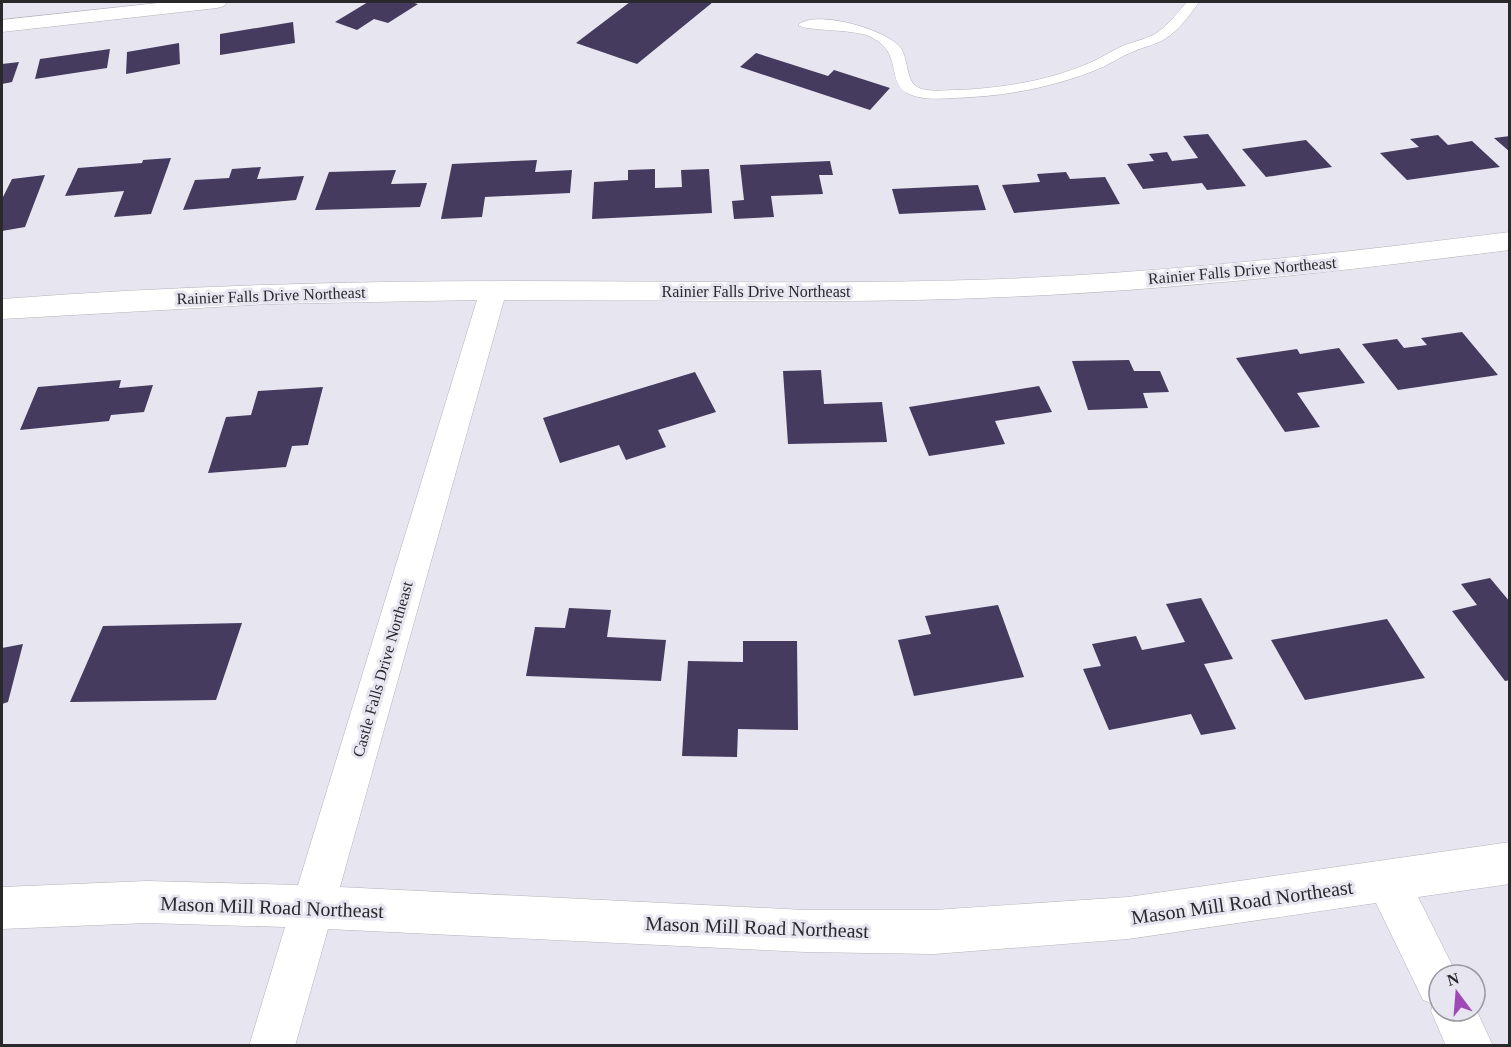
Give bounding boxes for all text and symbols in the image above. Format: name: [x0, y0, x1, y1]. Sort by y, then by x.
street label: Rainier Falls Drive Northeast: [1147, 254, 1337, 287]
street label: Rainier Falls Drive Northeast: [662, 283, 851, 300]
street label: Rainier Falls Drive Northeast: [176, 284, 366, 307]
street label: Castle Falls Drive Northeast: [349, 579, 416, 759]
street label: Mason Mill Road Northeast: [1130, 875, 1355, 928]
street label: Mason Mill Road Northeast: [160, 892, 385, 922]
street label: Mason Mill Road Northeast: [645, 912, 870, 942]
north arrow: [1427, 963, 1487, 1023]
text: N: [1445, 969, 1461, 989]

